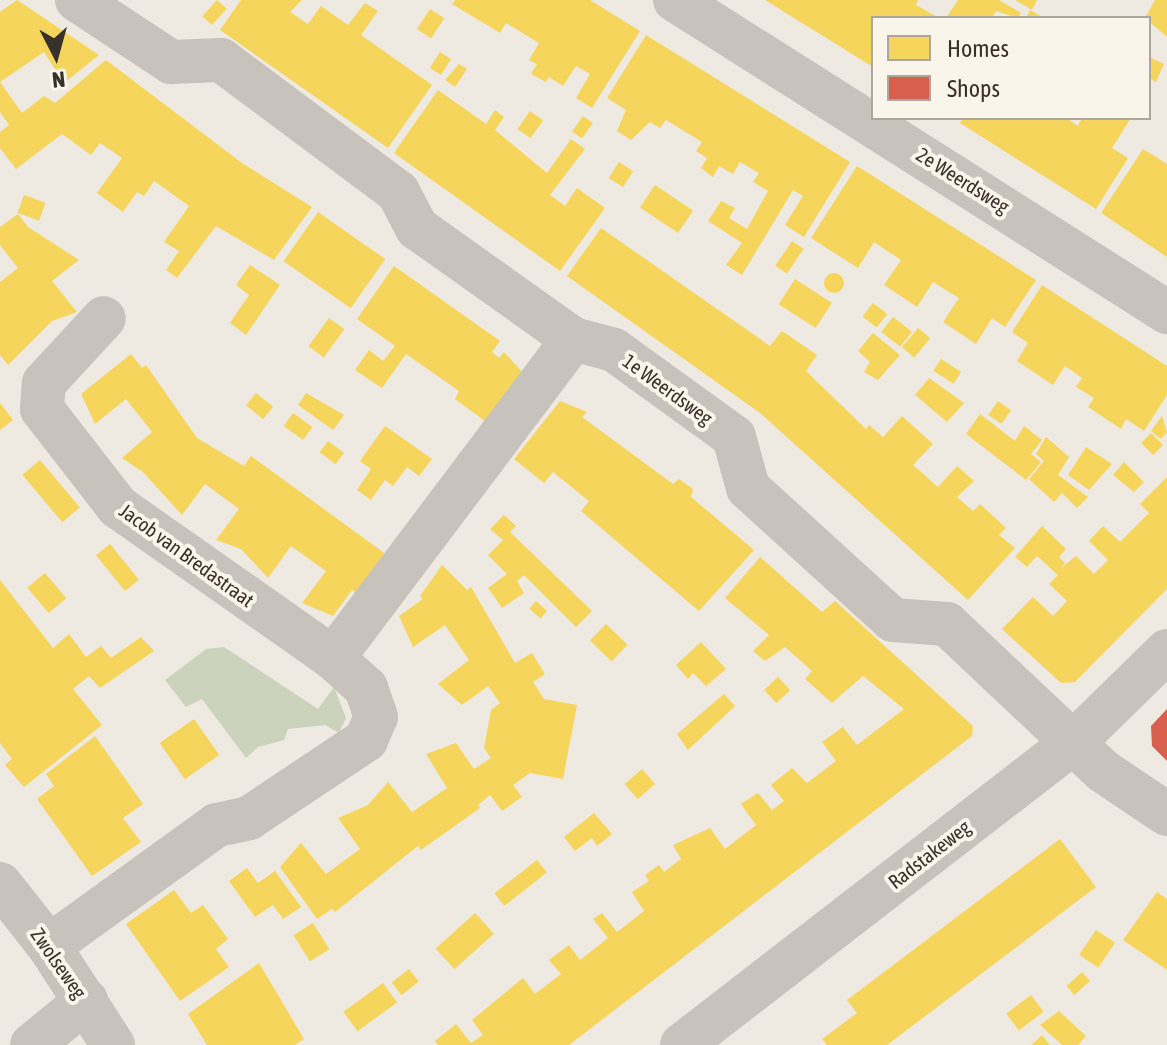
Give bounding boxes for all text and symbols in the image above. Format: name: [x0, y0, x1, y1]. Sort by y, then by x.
north arrow: [16, 16, 96, 96]
legend: [871, 16, 1151, 120]
text: Homes: [947, 35, 1009, 62]
text: N: [51, 66, 66, 93]
text: Shops: [947, 75, 1000, 102]
street label: 2e Weerdsweg: [912, 142, 1014, 218]
street label: 1e Weerdsweg: [618, 348, 718, 430]
street label: Jacob van Bredastraat: [115, 498, 259, 612]
street label: Radstakeweg: [883, 814, 975, 894]
street label: Zwolseweg: [26, 923, 92, 1003]

